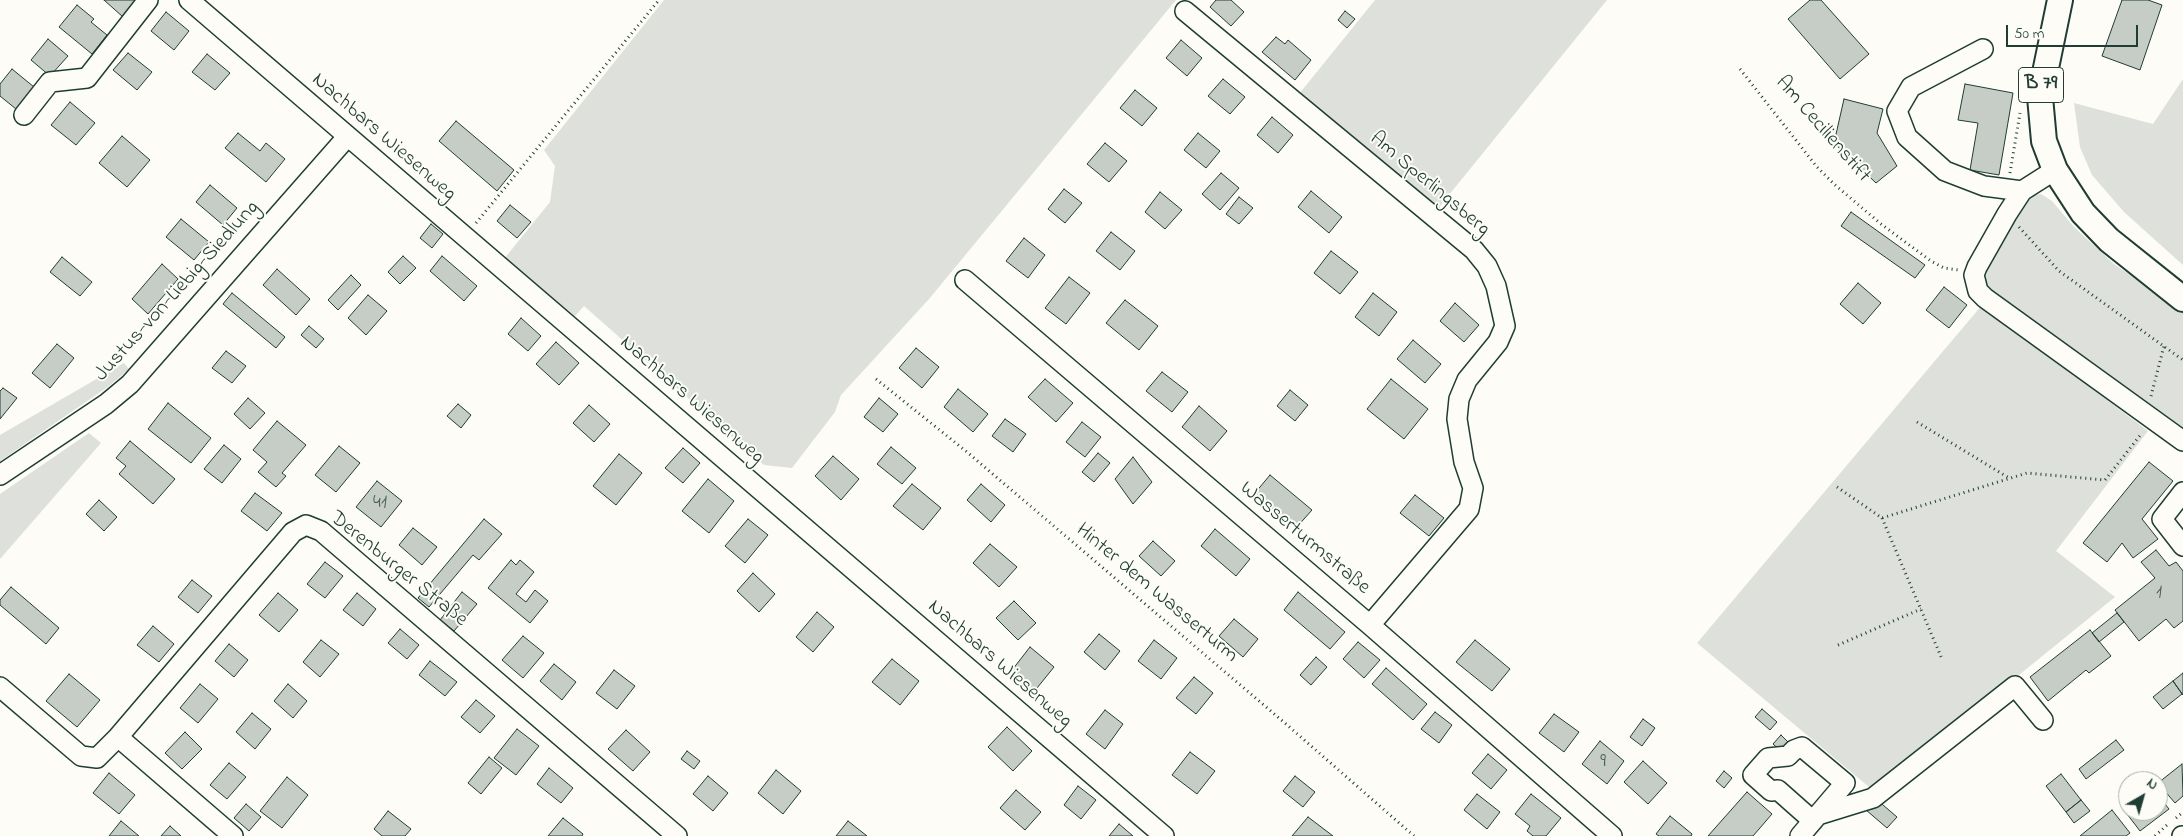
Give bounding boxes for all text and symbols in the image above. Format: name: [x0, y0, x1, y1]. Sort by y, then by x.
scale bar: [2008, 15, 2140, 47]
text: 50 m: [2014, 23, 2044, 45]
street label: Nachbars Wiesenweg: [306, 68, 460, 208]
road number: B 79: [2018, 68, 2064, 102]
street label: Am Cecilienstift: [1769, 72, 1875, 188]
street label: Am Sperlingsberg: [1364, 127, 1494, 243]
street label: Justus-von-Liebig-Siedlung: [90, 196, 266, 388]
street label: Nachbars Wiesenweg: [614, 331, 768, 471]
street label: Wasserturmstraße: [1234, 477, 1374, 601]
house number: 41: [373, 493, 387, 515]
street label: Derenburger Straße: [324, 507, 472, 633]
street label: Hinter dem Wasserturm: [1070, 519, 1242, 669]
house number: 1: [2156, 583, 2162, 605]
street label: Nachbars Wiesenweg: [922, 595, 1076, 735]
house number: 9: [1600, 752, 1606, 774]
north arrow: [2118, 771, 2168, 821]
text: N: [2142, 773, 2162, 796]

